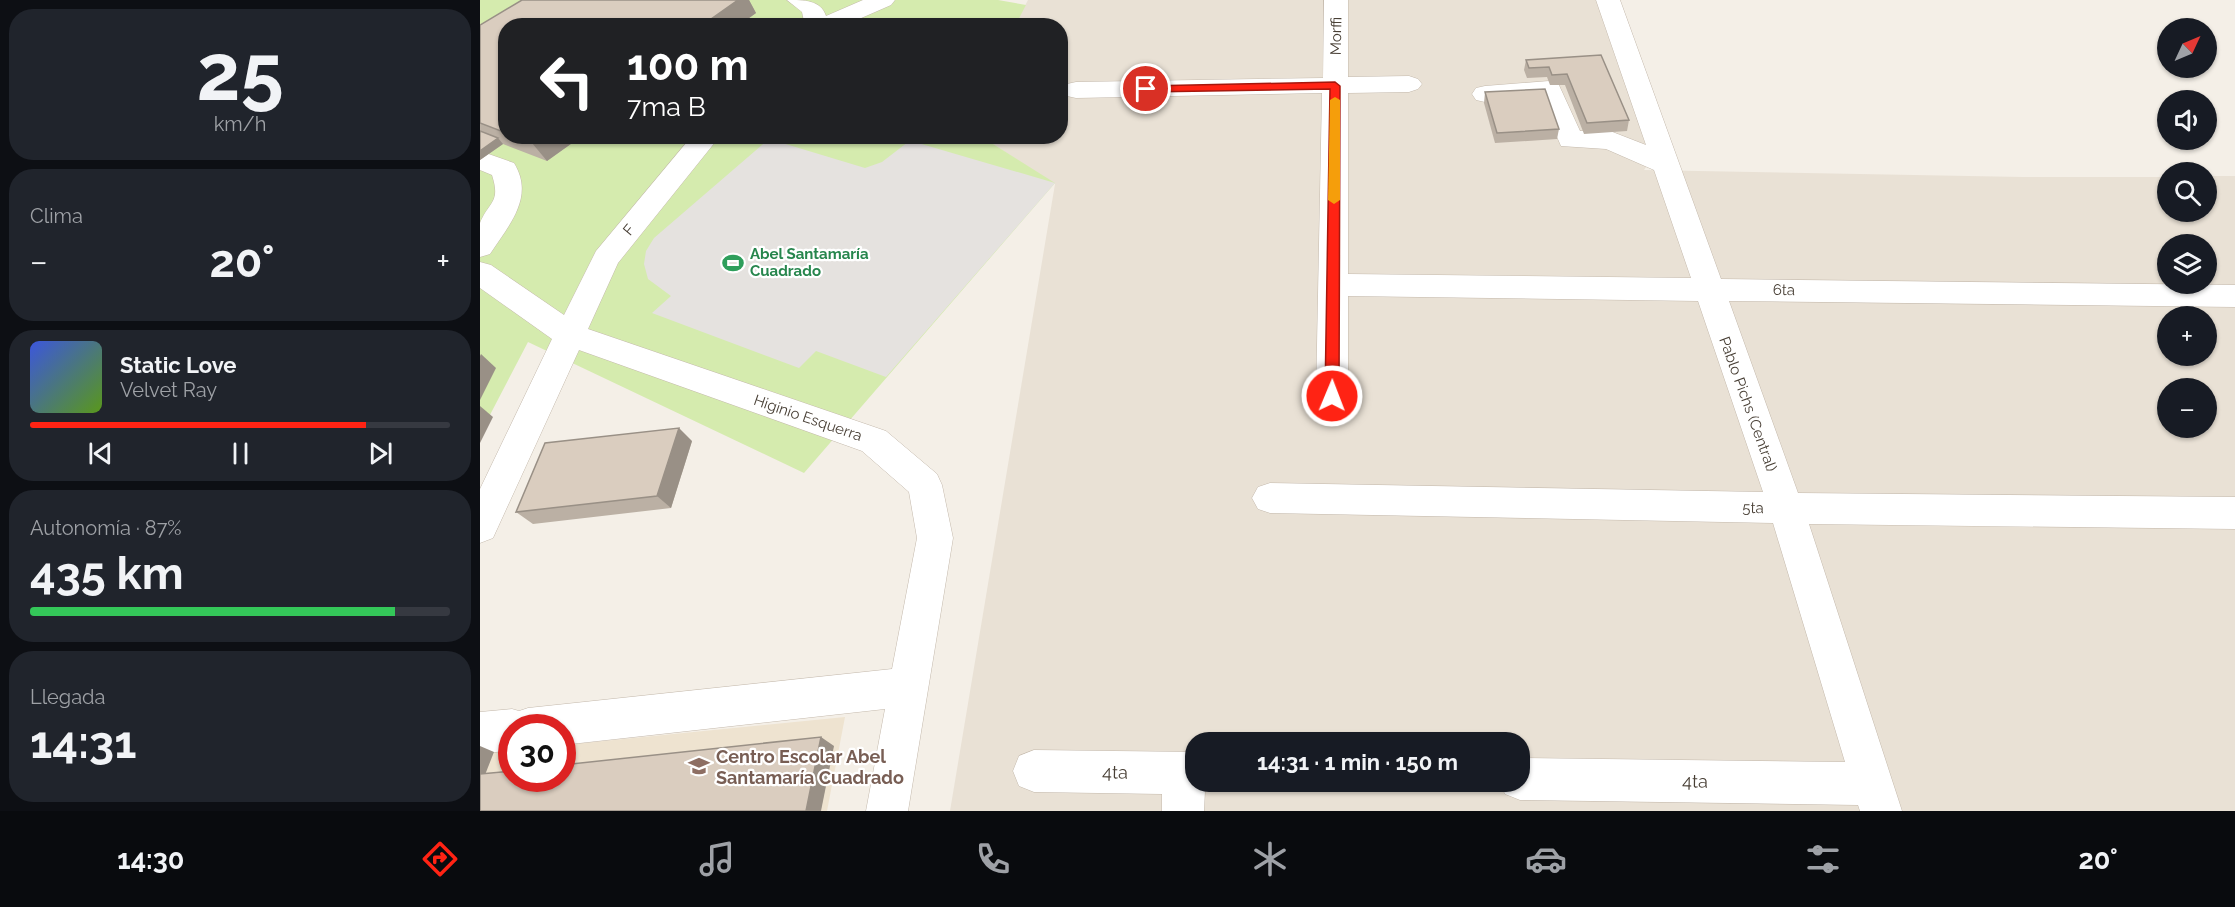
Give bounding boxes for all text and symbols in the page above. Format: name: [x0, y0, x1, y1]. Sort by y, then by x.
street label: Morffi: [1327, 17, 1345, 55]
north arrow: [2157, 18, 2217, 78]
map controls: [2157, 18, 2217, 438]
text: 25: [196, 27, 284, 118]
text: 100 m: [627, 41, 749, 90]
icon: left: [528, 42, 606, 120]
pin: [1120, 63, 1171, 114]
icon: arrive: [1129, 72, 1162, 105]
button: sound: [2157, 90, 2217, 150]
text: 7ma B: [627, 91, 706, 122]
text: km/h: [214, 112, 266, 136]
button: search: [2157, 162, 2217, 222]
text: Clima: [30, 204, 83, 228]
street label: F: [619, 221, 639, 239]
button: layers: [2157, 234, 2217, 294]
text: 20°: [209, 235, 275, 288]
text: −: [30, 242, 48, 281]
text: +: [436, 242, 450, 281]
place label: Abel Santamaría Cuadrado: [750, 245, 869, 280]
sports icon: Abel Santamaría Cuadrado: [721, 251, 745, 275]
street label: 6ta: [1773, 281, 1795, 299]
button: +: [2157, 306, 2217, 366]
street label: Pablo Pichs (Central): [1715, 334, 1781, 474]
text: Static Love: [120, 352, 237, 378]
position arrow: [1300, 364, 1364, 428]
text: Velvet Ray: [120, 378, 217, 402]
button: −: [2157, 378, 2217, 438]
street label: Higinio Esquerra: [751, 391, 865, 445]
icon: previous: [84, 437, 117, 470]
icon: pause: [224, 437, 257, 470]
icon: next: [364, 437, 397, 470]
street label: 5ta: [1742, 499, 1764, 517]
text: Autonomía · 87%: [30, 516, 182, 540]
text: 435 km: [30, 547, 184, 600]
text: Llegada: [30, 685, 105, 709]
speed limit sign: 30: [498, 714, 576, 792]
text: 14:31: [30, 716, 136, 769]
place label: Centro Escolar Abel Santamaría Cuadrado: [716, 746, 904, 788]
text: 14:31 · 1 min · 150 m: [1257, 749, 1458, 775]
school or university icon: Centro Escolar Abel Santamaría Cuadrado: [687, 754, 711, 778]
street label: 4ta: [1102, 761, 1128, 783]
street label: 4ta: [1682, 770, 1708, 792]
icon: directions: [419, 838, 461, 880]
icon: music: [696, 838, 738, 880]
icon: phone: [972, 838, 1014, 880]
icon: climate: [1249, 838, 1291, 880]
icon: car: [1525, 838, 1567, 880]
icon: filters: [1802, 838, 1844, 880]
text: 14:30: [117, 844, 184, 875]
text: 20°: [2079, 844, 2118, 875]

